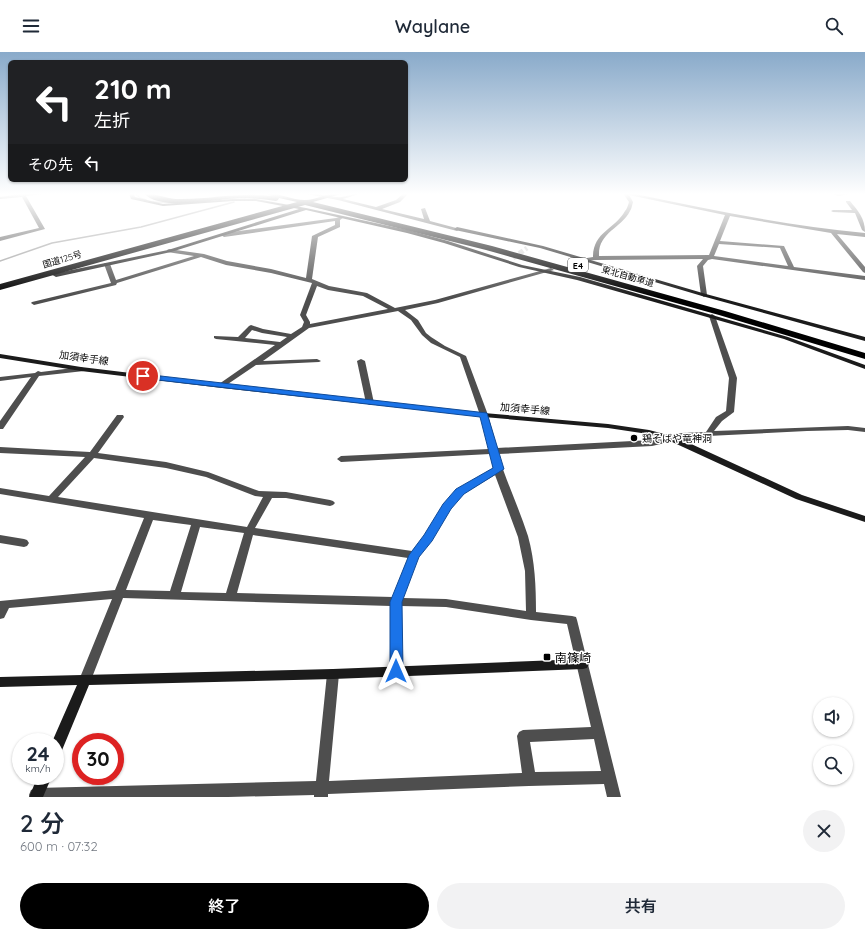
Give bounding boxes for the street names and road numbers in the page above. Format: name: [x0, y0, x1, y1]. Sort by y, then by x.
street label: 国道125号: [41, 248, 83, 270]
road number: E4: [568, 258, 588, 272]
street label: 東北自動車道: [601, 263, 655, 289]
street label: 加須幸手線: [58, 348, 110, 368]
street label: 加須幸手線: [500, 400, 550, 418]

